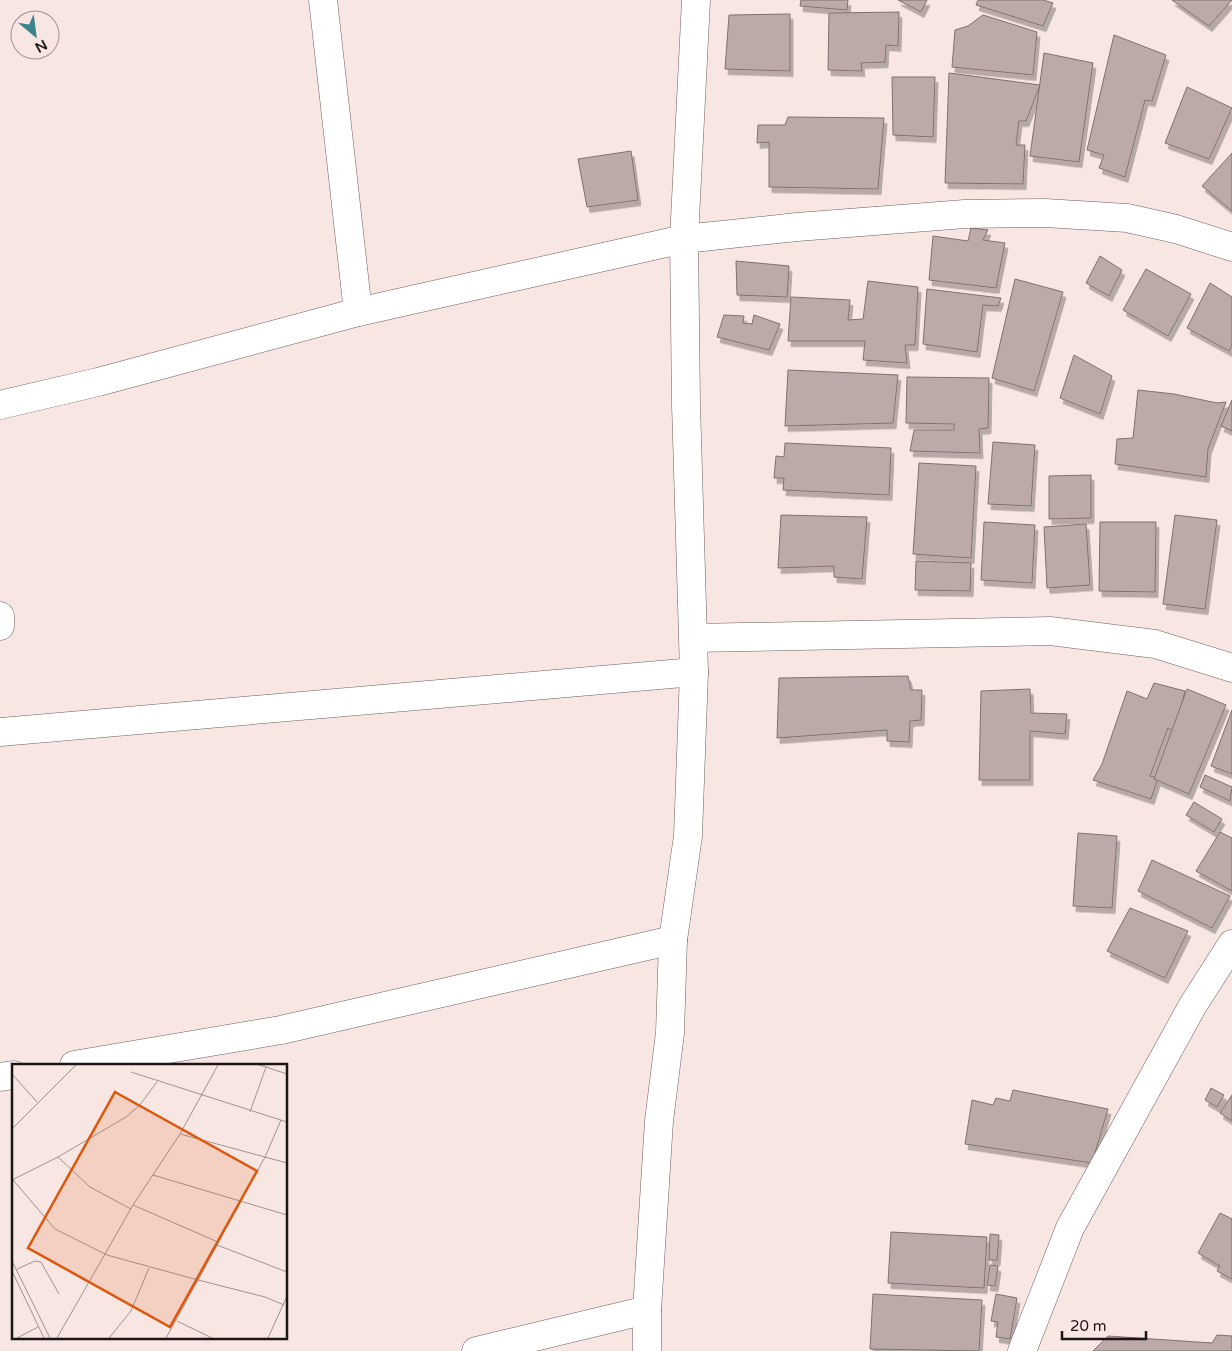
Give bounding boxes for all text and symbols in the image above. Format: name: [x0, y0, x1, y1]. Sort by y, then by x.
north arrow: [10, 10, 60, 60]
text: N: [32, 36, 50, 56]
inset map: [12, 1064, 288, 1338]
scale bar: [1062, 1308, 1146, 1340]
text: 20 m: [1070, 1317, 1107, 1335]

